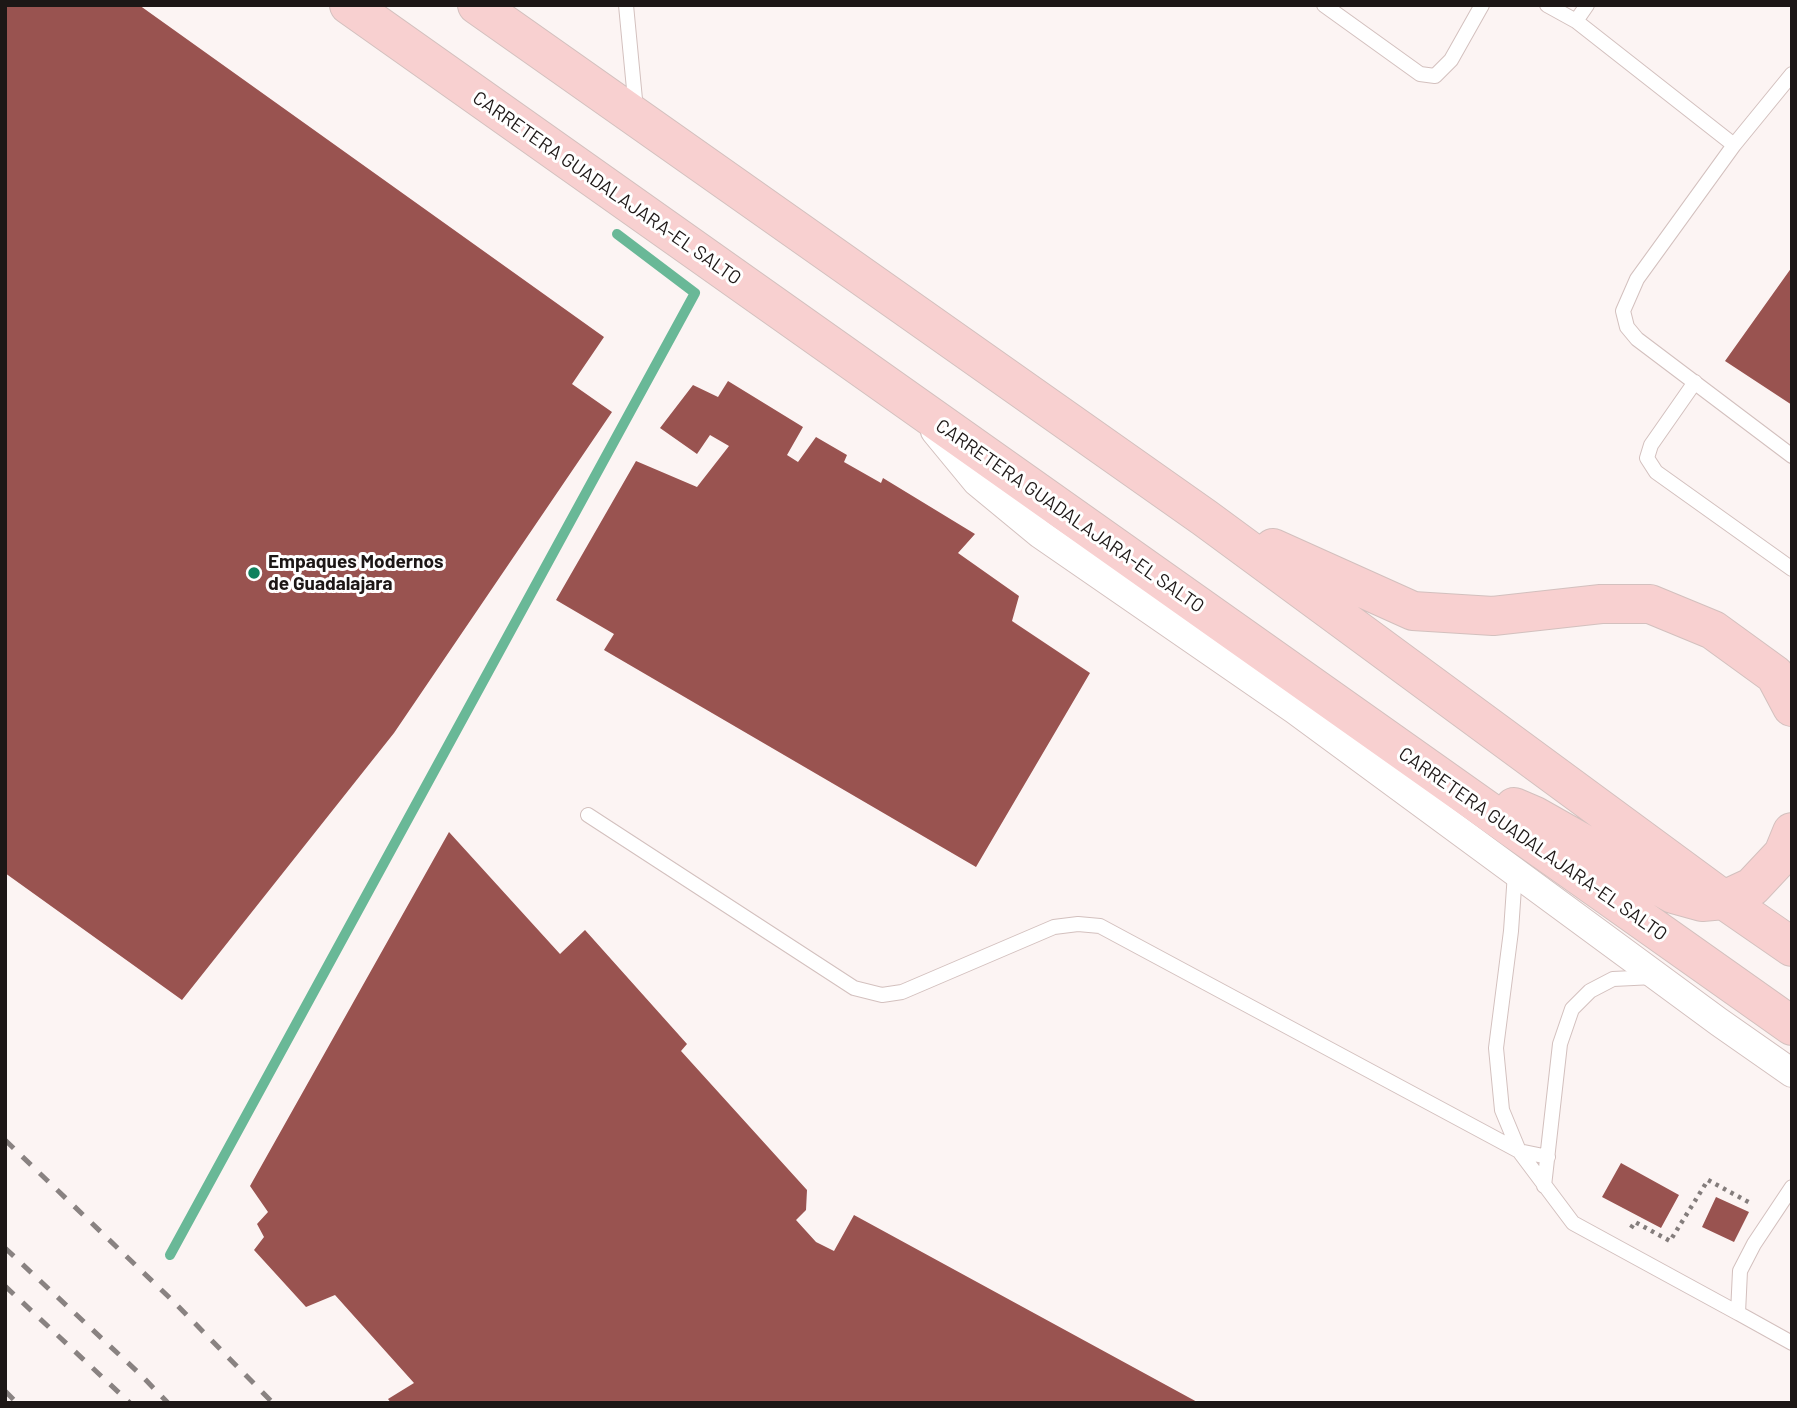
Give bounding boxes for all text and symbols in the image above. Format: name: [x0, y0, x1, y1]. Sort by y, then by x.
street label: CARRETERA GUADALAJARA-EL SALTO: [468, 86, 746, 290]
street label: CARRETERA GUADALAJARA-EL SALTO: [931, 414, 1209, 618]
place label: Empaques Modernos de Guadalajara: [268, 551, 444, 595]
marker: Empaques Modernos de Guadalajara: [246, 565, 262, 581]
street label: CARRETERA GUADALAJARA-EL SALTO: [1394, 742, 1672, 946]

